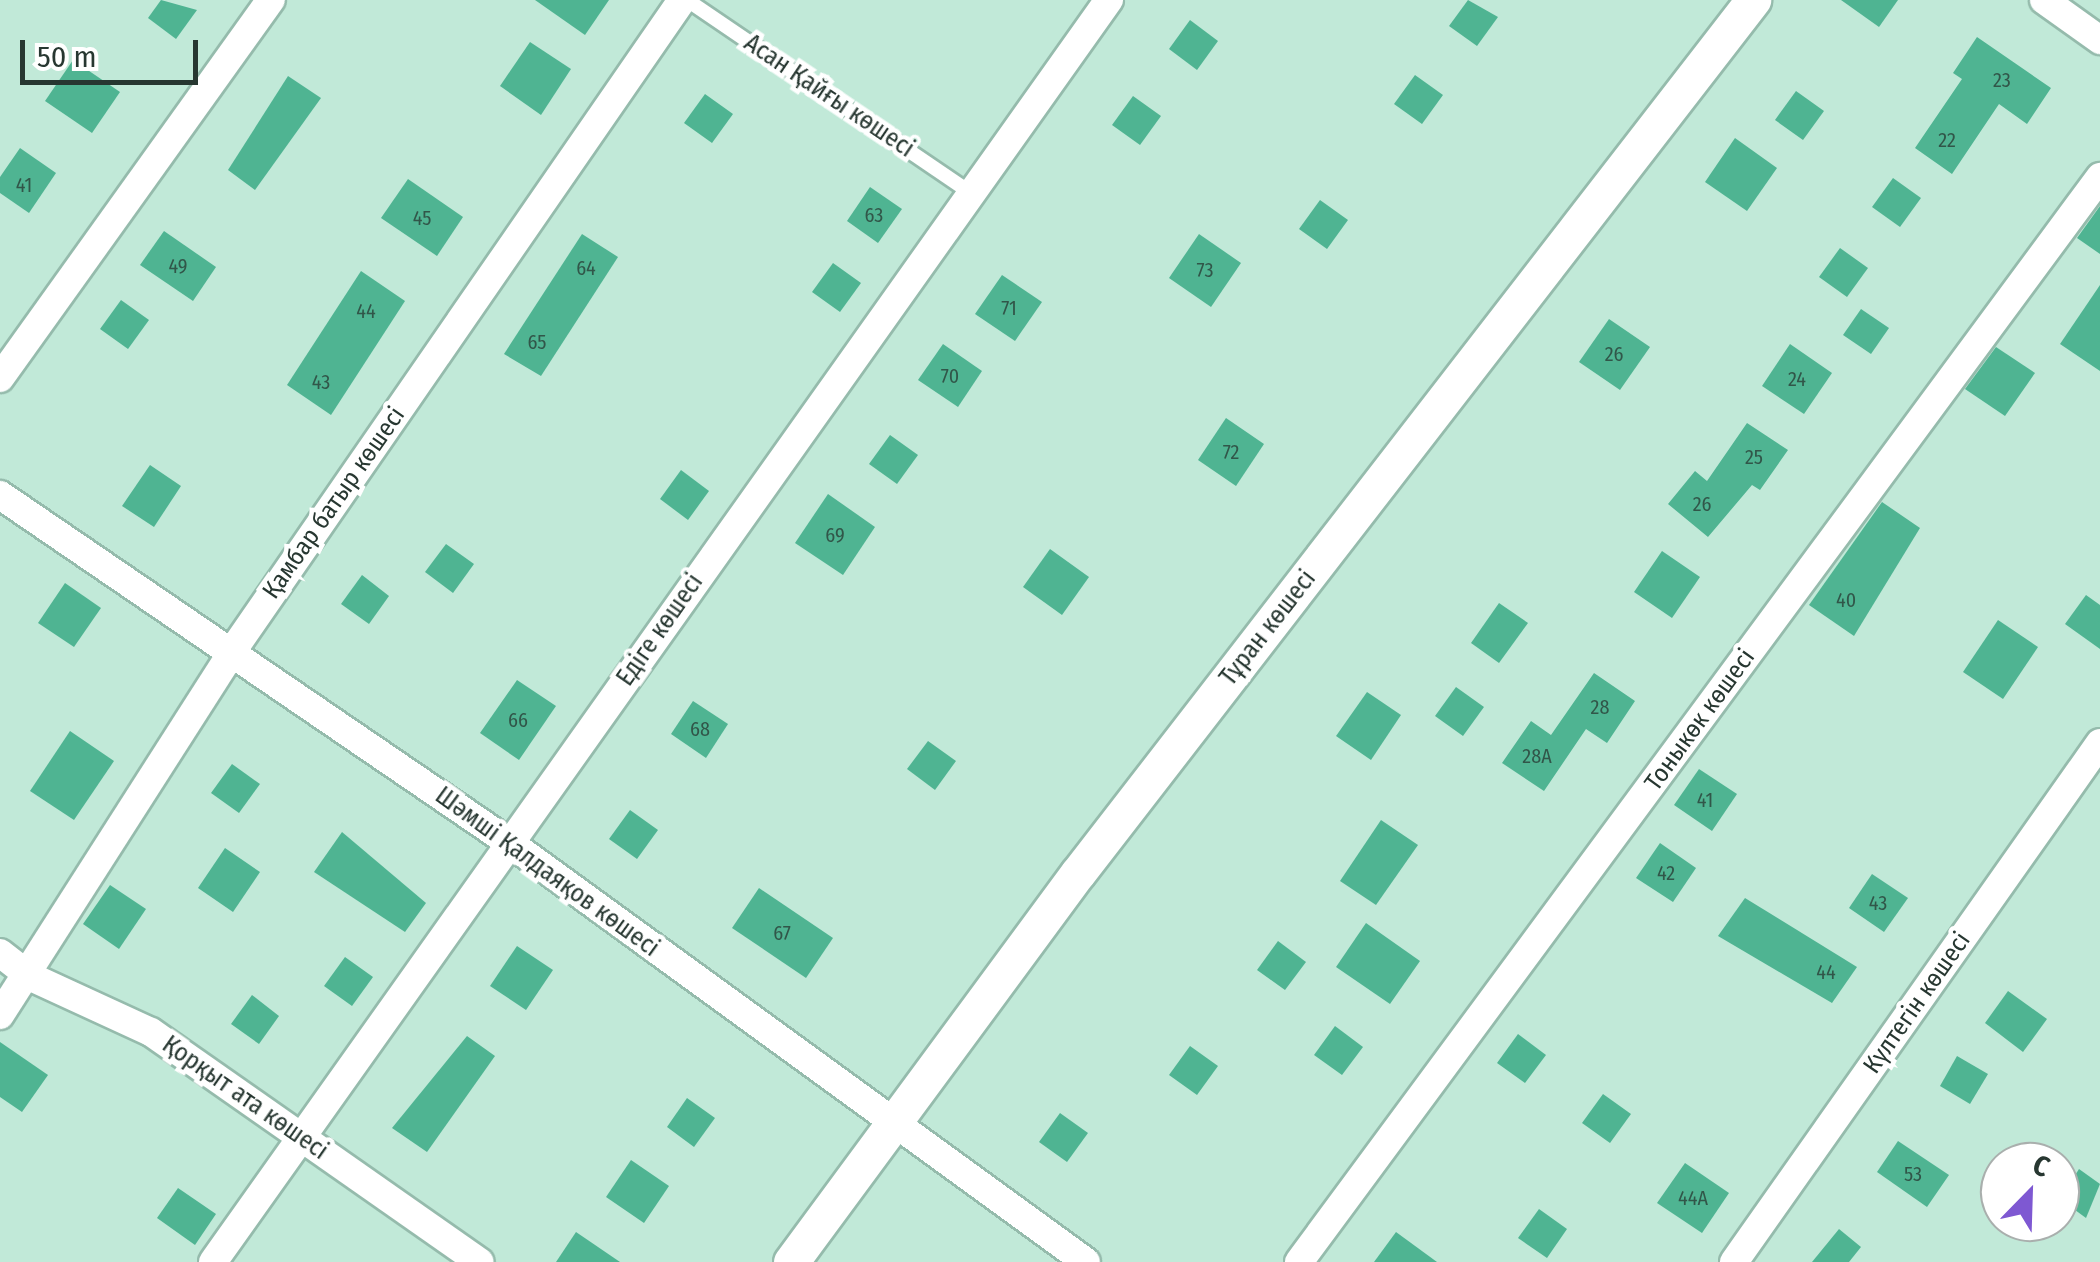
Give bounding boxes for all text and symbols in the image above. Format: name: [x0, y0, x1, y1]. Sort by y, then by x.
scale bar: [25, 20, 202, 82]
street label: Асан Қайғы көшесі: [738, 28, 920, 164]
text: 50 m: [37, 39, 97, 75]
house number: 23: [1993, 68, 2011, 92]
house number: 22: [1938, 128, 1956, 152]
house number: 41: [16, 173, 32, 197]
house number: 63: [865, 203, 883, 227]
house number: 45: [413, 206, 431, 230]
house number: 49: [168, 254, 188, 278]
house number: 64: [576, 256, 596, 280]
house number: 73: [1197, 258, 1213, 282]
house number: 71: [1001, 296, 1017, 320]
house number: 44: [356, 299, 376, 323]
house number: 65: [528, 330, 546, 354]
house number: 26: [1605, 342, 1623, 366]
house number: 70: [941, 364, 959, 388]
house number: 24: [1788, 367, 1806, 391]
house number: 43: [312, 370, 330, 394]
street label: Қамбар батыр көшесі: [256, 401, 412, 605]
house number: 72: [1223, 440, 1239, 464]
house number: 25: [1745, 445, 1763, 469]
house number: 26: [1693, 492, 1711, 516]
house number: 69: [825, 523, 845, 547]
street label: Тұран көшесі: [1214, 564, 1322, 692]
street label: Едіге көшесі: [610, 568, 710, 692]
house number: 40: [1836, 588, 1856, 612]
street label: Тоныкөк көшесі: [1639, 643, 1761, 797]
house number: 28: [1591, 695, 1609, 719]
house number: 66: [508, 708, 528, 732]
house number: 68: [690, 717, 710, 741]
house number: 28А: [1522, 744, 1552, 768]
street label: Шәмші Қалдаяқов көшесі: [429, 781, 665, 963]
house number: 41: [1697, 788, 1713, 812]
house number: 42: [1657, 861, 1675, 885]
house number: 43: [1869, 891, 1887, 915]
house number: 67: [773, 921, 791, 945]
street label: Күлтегін көшесі: [1857, 927, 1977, 1079]
house number: 44: [1816, 960, 1836, 984]
street label: Қорқыт ата көшесі: [156, 1030, 334, 1166]
north arrow: [1980, 1142, 2080, 1242]
text: С: [2028, 1148, 2054, 1184]
house number: 53: [1904, 1162, 1922, 1186]
house number: 44А: [1678, 1186, 1708, 1210]

